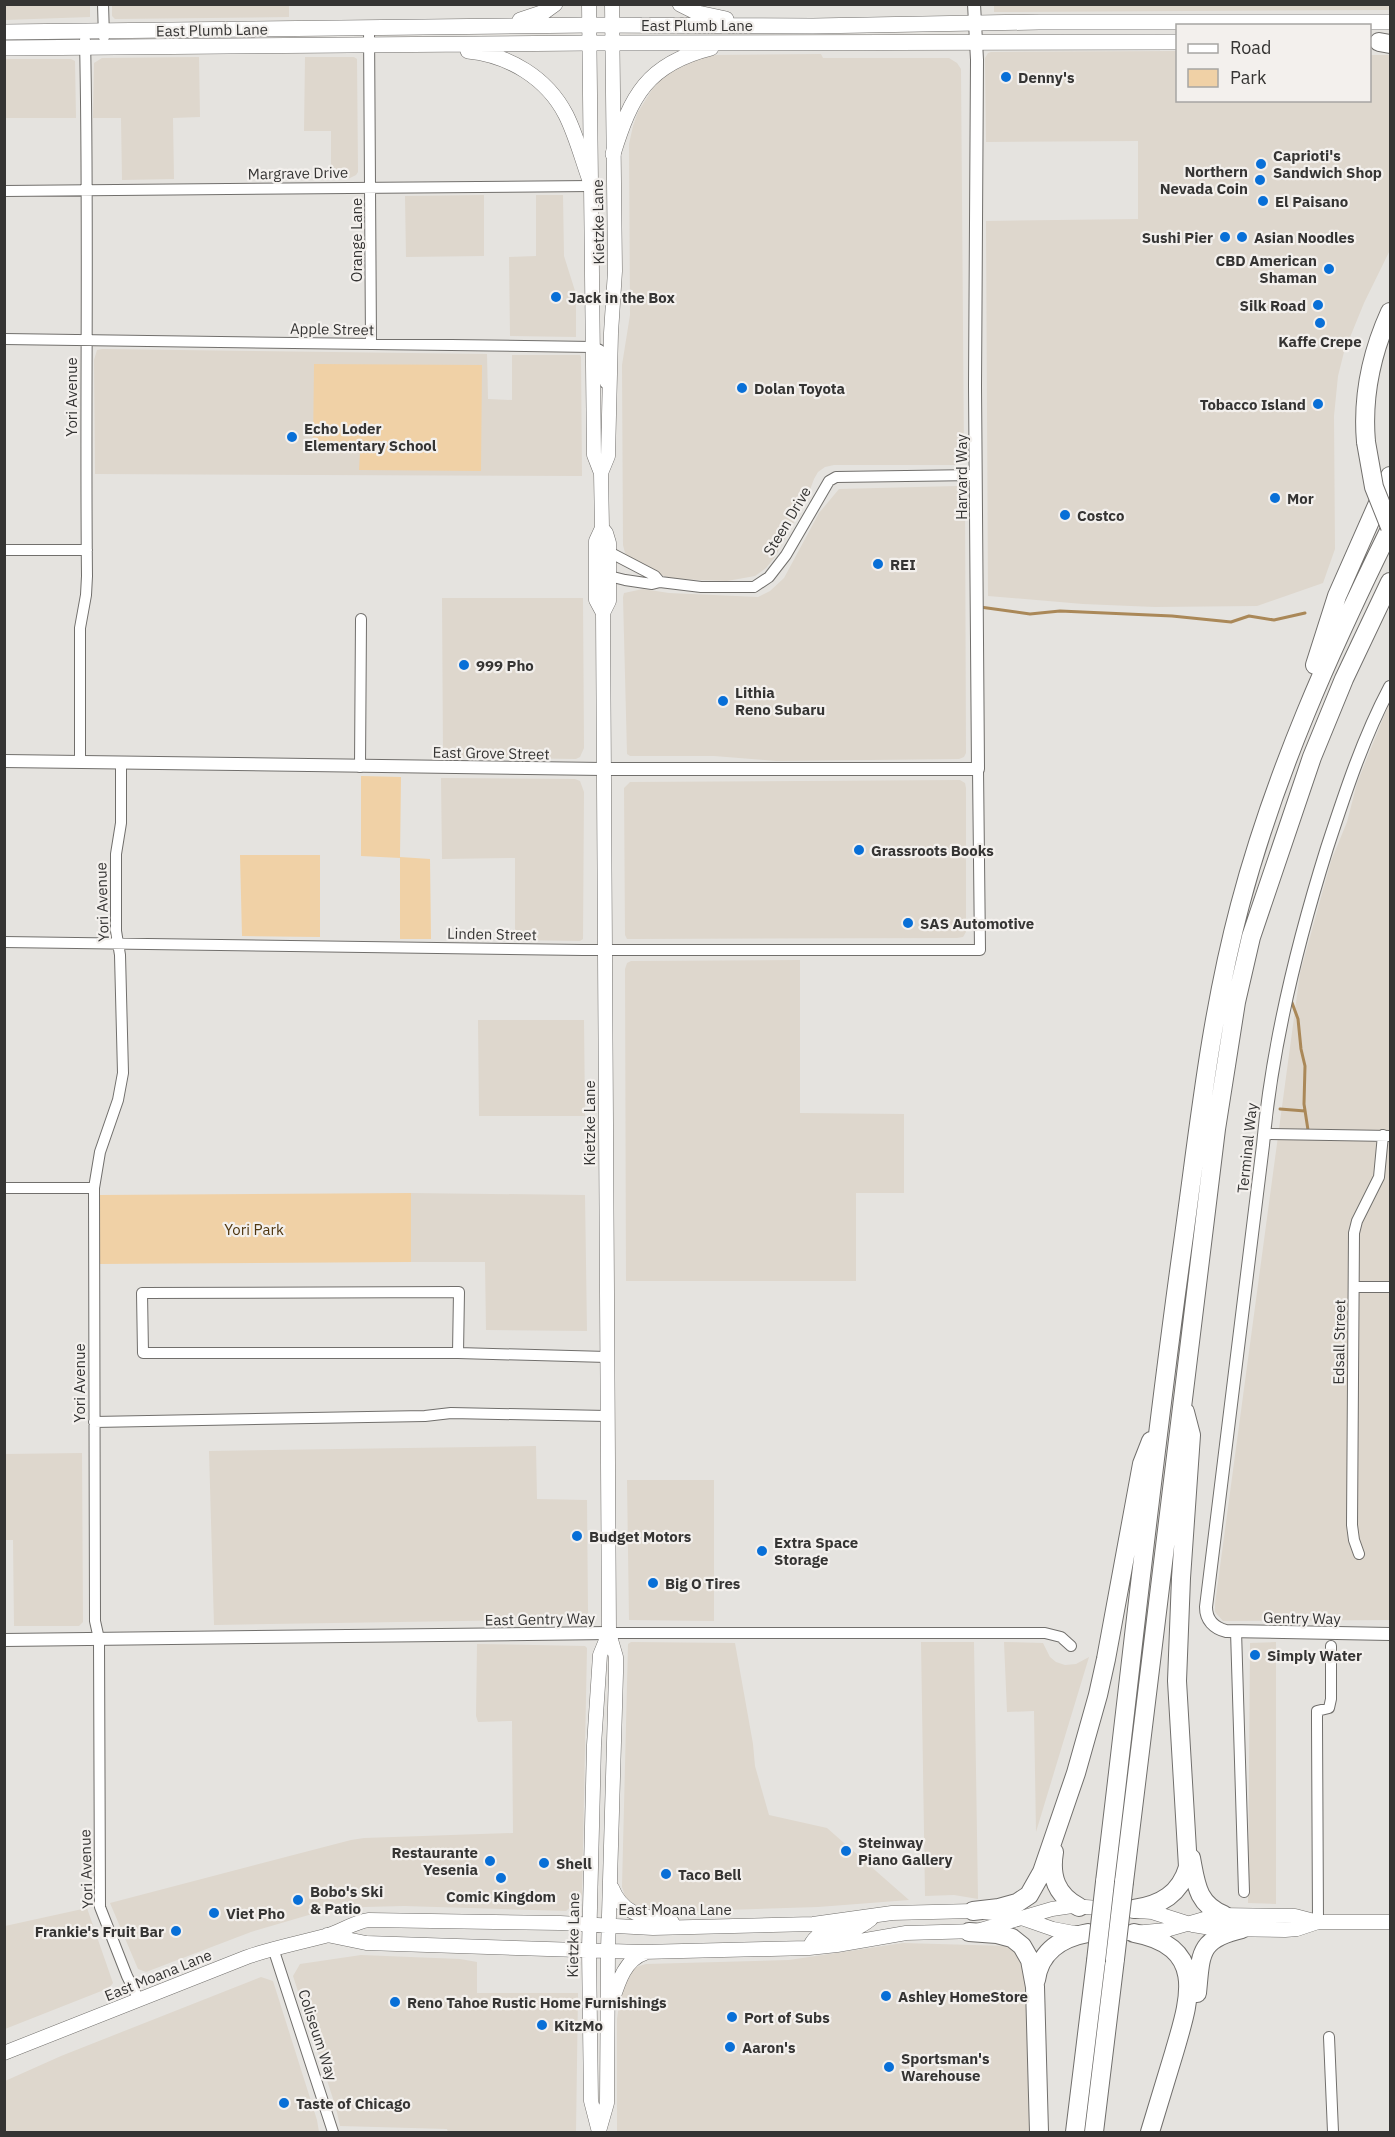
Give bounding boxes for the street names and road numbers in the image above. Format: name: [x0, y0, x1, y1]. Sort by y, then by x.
street label: East Plumb Lane: [641, 16, 753, 35]
street label: East Plumb Lane: [156, 20, 268, 40]
street label: Margrave Drive: [248, 163, 348, 183]
street label: Kietzke Lane: [588, 179, 608, 265]
street label: Orange Lane: [347, 198, 366, 282]
street label: Apple Street: [290, 319, 374, 339]
street label: Yori Avenue: [62, 357, 81, 437]
street label: Harvard Way: [952, 434, 971, 520]
street label: Steen Drive: [759, 483, 815, 559]
street label: East Grove Street: [432, 742, 550, 764]
street label: Yori Avenue: [91, 862, 113, 942]
street label: Linden Street: [447, 924, 537, 944]
street label: Kietzke Lane: [580, 1080, 599, 1166]
street label: Terminal Way: [1233, 1101, 1261, 1194]
street label: Edsall Street: [1329, 1299, 1349, 1385]
street label: Yori Avenue: [70, 1343, 89, 1423]
street label: Gentry Way: [1263, 1608, 1342, 1628]
street label: East Gentry Way: [485, 1609, 596, 1629]
street label: Yori Avenue: [75, 1829, 97, 1909]
street label: Kietzke Lane: [563, 1892, 583, 1978]
street label: East Moana Lane: [618, 1900, 732, 1919]
street label: East Moana Lane: [102, 1945, 214, 2005]
street label: Coliseum Way: [294, 1987, 342, 2084]

